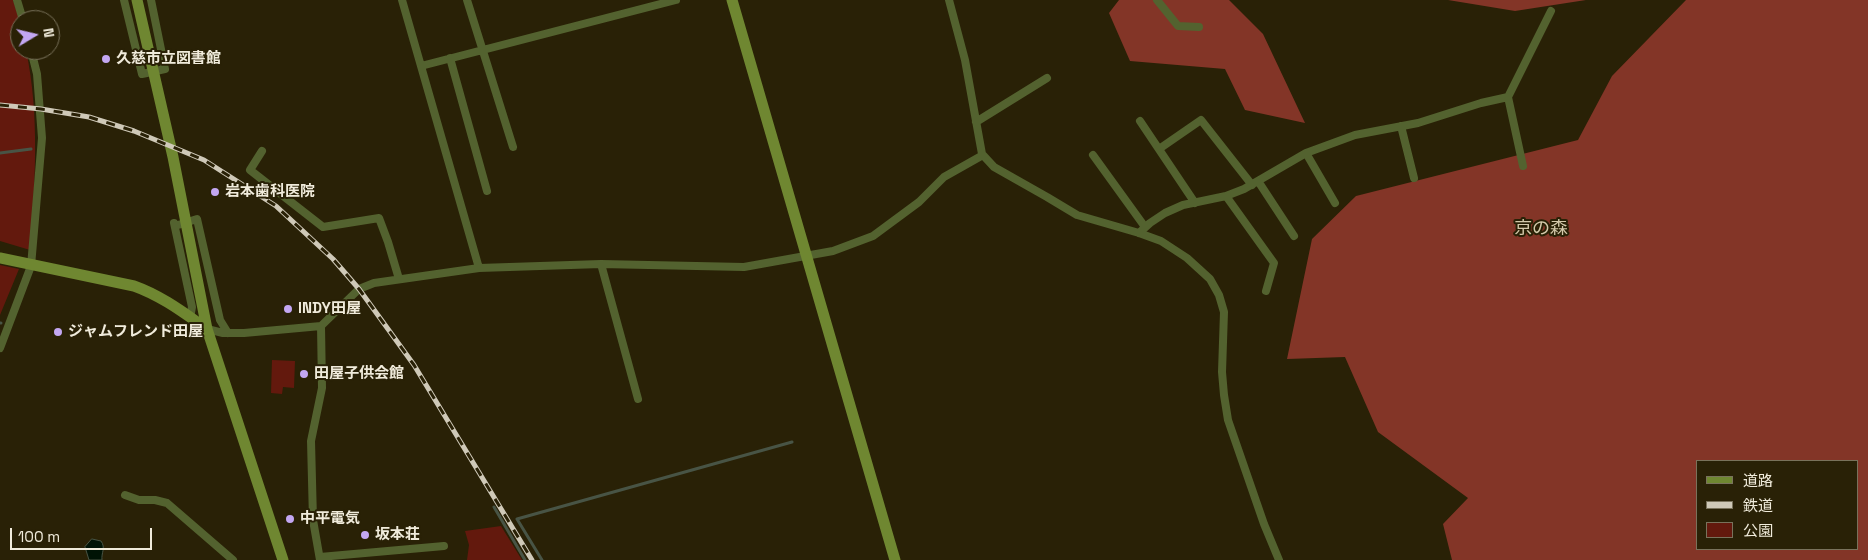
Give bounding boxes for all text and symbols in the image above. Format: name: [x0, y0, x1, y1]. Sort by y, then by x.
north arrow: [10, 10, 60, 60]
text: N: [39, 27, 58, 39]
place label: 久慈市立図書館: [116, 50, 221, 68]
marker: 久慈市立図書館: [100, 53, 112, 65]
place label: 岩本歯科医院: [225, 183, 315, 201]
marker: 岩本歯科医院: [209, 186, 221, 198]
district label: 京の森: [1514, 218, 1568, 240]
place label: INDY田屋: [298, 300, 361, 318]
marker: INDY田屋: [282, 303, 294, 315]
place label: ジャムフレンド田屋: [68, 323, 203, 341]
marker: ジャムフレンド田屋: [52, 326, 64, 338]
place label: 田屋子供会館: [314, 365, 404, 383]
marker: 田屋子供会館: [298, 368, 310, 380]
legend: [1696, 460, 1858, 550]
text: 道路: [1743, 471, 1773, 490]
text: 鉄道: [1743, 496, 1773, 515]
place label: 中平電気: [300, 510, 360, 528]
marker: 中平電気: [284, 513, 296, 525]
scale bar: [12, 518, 155, 550]
text: 公園: [1743, 521, 1773, 540]
place label: 坂本荘: [375, 526, 420, 544]
text: 100 m: [18, 527, 60, 546]
marker: 坂本荘: [359, 529, 371, 541]

